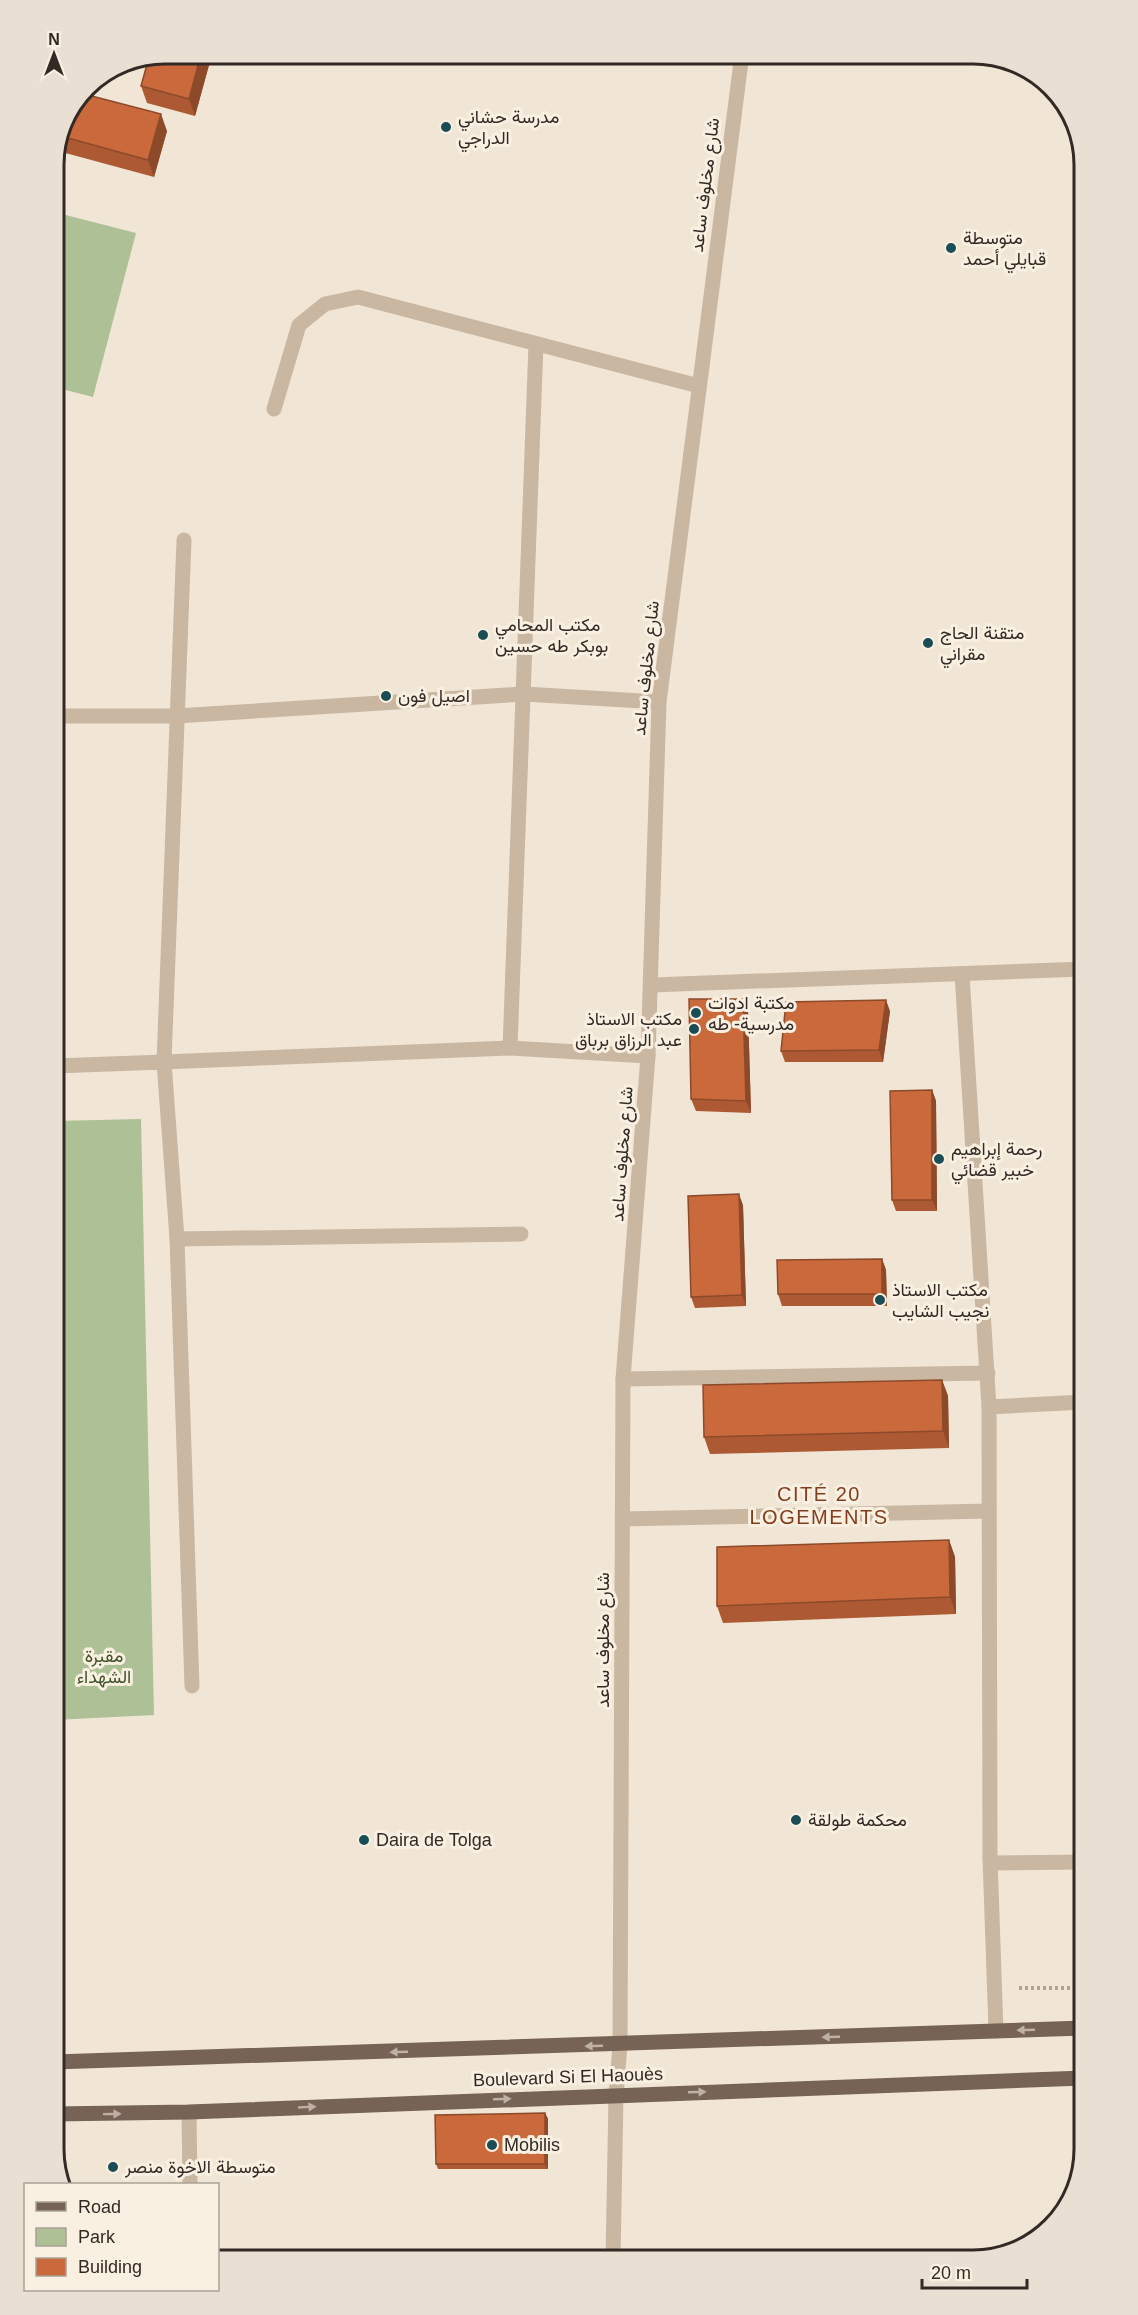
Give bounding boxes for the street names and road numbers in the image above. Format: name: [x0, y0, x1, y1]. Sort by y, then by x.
street label: شارع مخلوف ساعد: [687, 117, 725, 254]
street label: شارع مخلوف ساعد: [629, 600, 665, 737]
street label: شارع مخلوف ساعد: [607, 1086, 639, 1222]
street label: شارع مخلوف ساعد: [593, 1572, 615, 1708]
street label: Boulevard Si El Haouès: [473, 2064, 663, 2090]

